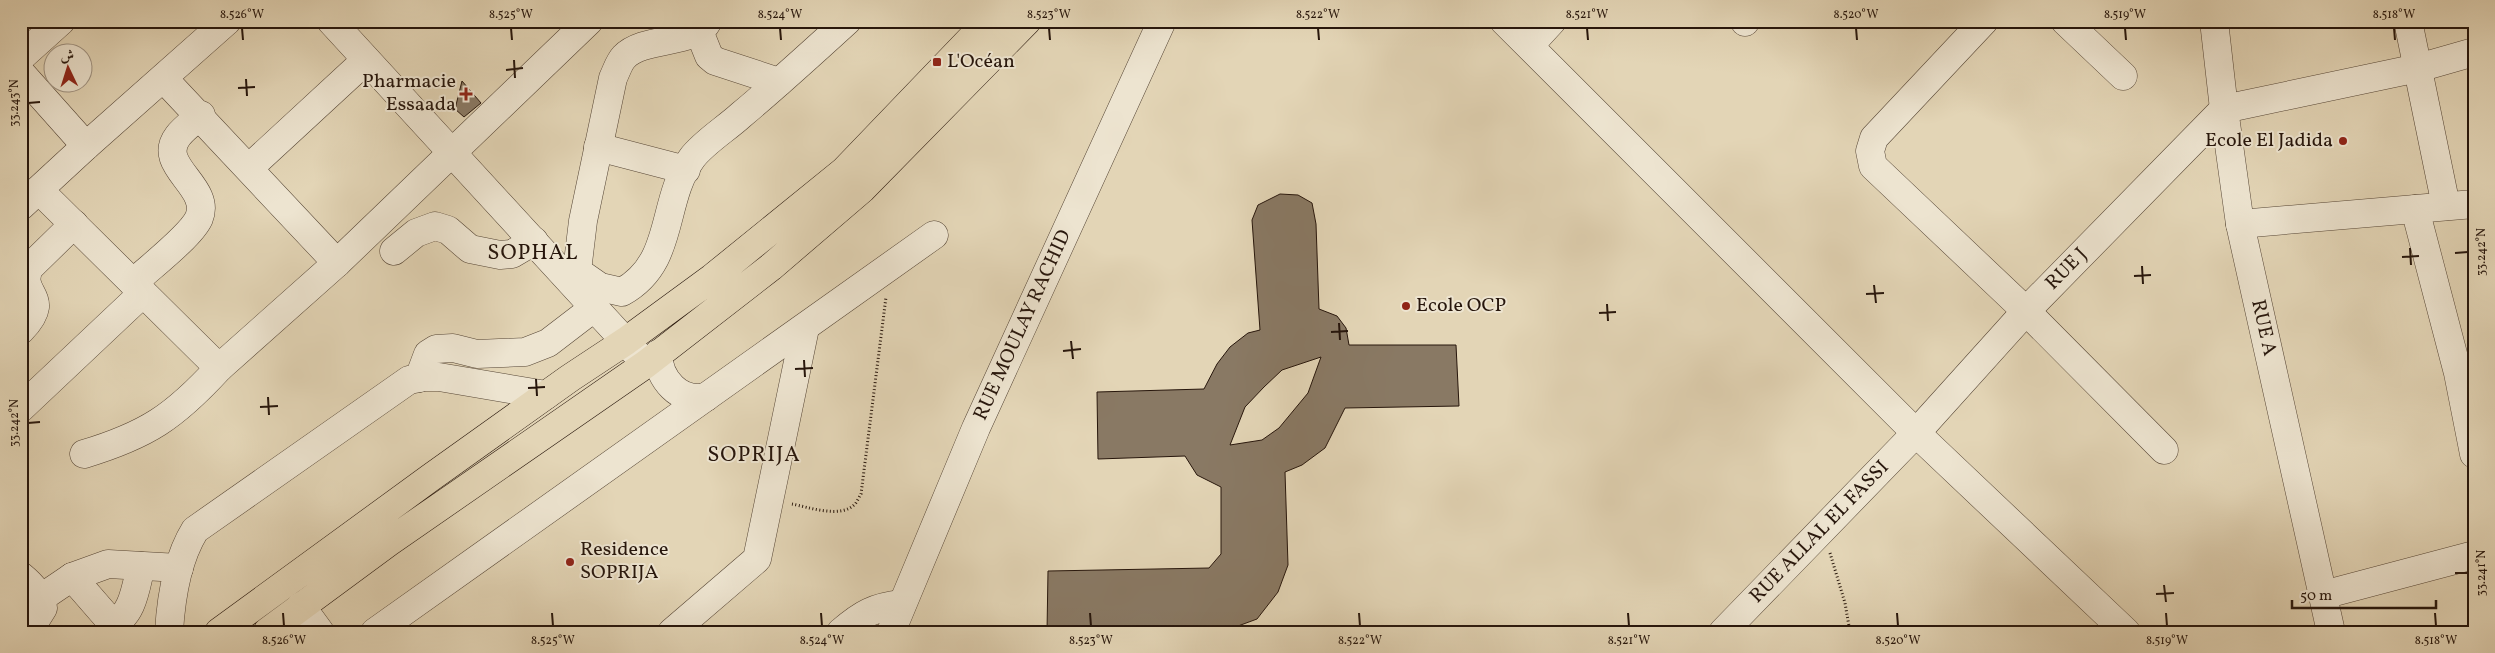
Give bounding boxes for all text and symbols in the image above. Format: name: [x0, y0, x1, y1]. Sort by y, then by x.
text: 8.526°W: [220, 7, 264, 23]
text: 8.525°W: [489, 7, 533, 23]
text: 8.524°W: [758, 7, 802, 23]
text: 8.523°W: [1027, 7, 1071, 23]
text: 8.522°W: [1296, 7, 1340, 23]
text: 8.521°W: [1566, 7, 1608, 23]
text: 8.520°W: [1834, 7, 1878, 23]
text: 8.519°W: [2104, 7, 2146, 23]
text: 8.518°W: [2373, 7, 2415, 23]
north arrow: [42, 42, 92, 92]
text: ش: [60, 47, 75, 66]
place label: L'Océan: [947, 48, 1015, 76]
marker: L'Océan: [931, 56, 943, 68]
place label: Pharmacie Essaada: [362, 68, 456, 119]
text: 33.243°N: [7, 79, 23, 127]
marker: Pharmacie Essaada: [460, 88, 472, 100]
place label: Ecole El Jadida: [2205, 127, 2333, 155]
marker: Ecole El Jadida: [2337, 135, 2349, 147]
street label: RUE MOULAY RACHID: [967, 225, 1079, 425]
text: 33.242°N: [2474, 228, 2490, 276]
district label: SOPHAL: [487, 238, 579, 269]
street label: RUE J: [2040, 242, 2094, 297]
place label: Ecole OCP: [1416, 292, 1506, 320]
street label: RUE A: [2243, 297, 2283, 359]
marker: Ecole OCP: [1400, 300, 1412, 312]
text: 33.242°N: [7, 399, 23, 447]
district label: SOPRIJA: [707, 440, 801, 471]
street label: RUE ALLAL EL FASSI: [1744, 454, 1896, 610]
place label: Residence SOPRIJA: [580, 536, 668, 587]
text: 33.241°N: [2474, 550, 2490, 596]
marker: Residence SOPRIJA: [564, 556, 576, 568]
scale bar: [2292, 578, 2436, 610]
text: 50 m: [2300, 586, 2332, 607]
text: 8.526°W: [262, 633, 306, 649]
text: 8.525°W: [531, 633, 575, 649]
text: 8.524°W: [800, 633, 844, 649]
text: 8.523°W: [1069, 633, 1113, 649]
text: 8.522°W: [1338, 633, 1382, 649]
text: 8.521°W: [1608, 633, 1650, 649]
text: 8.520°W: [1876, 633, 1920, 649]
text: 8.519°W: [2146, 633, 2188, 649]
text: 8.518°W: [2415, 633, 2457, 649]

